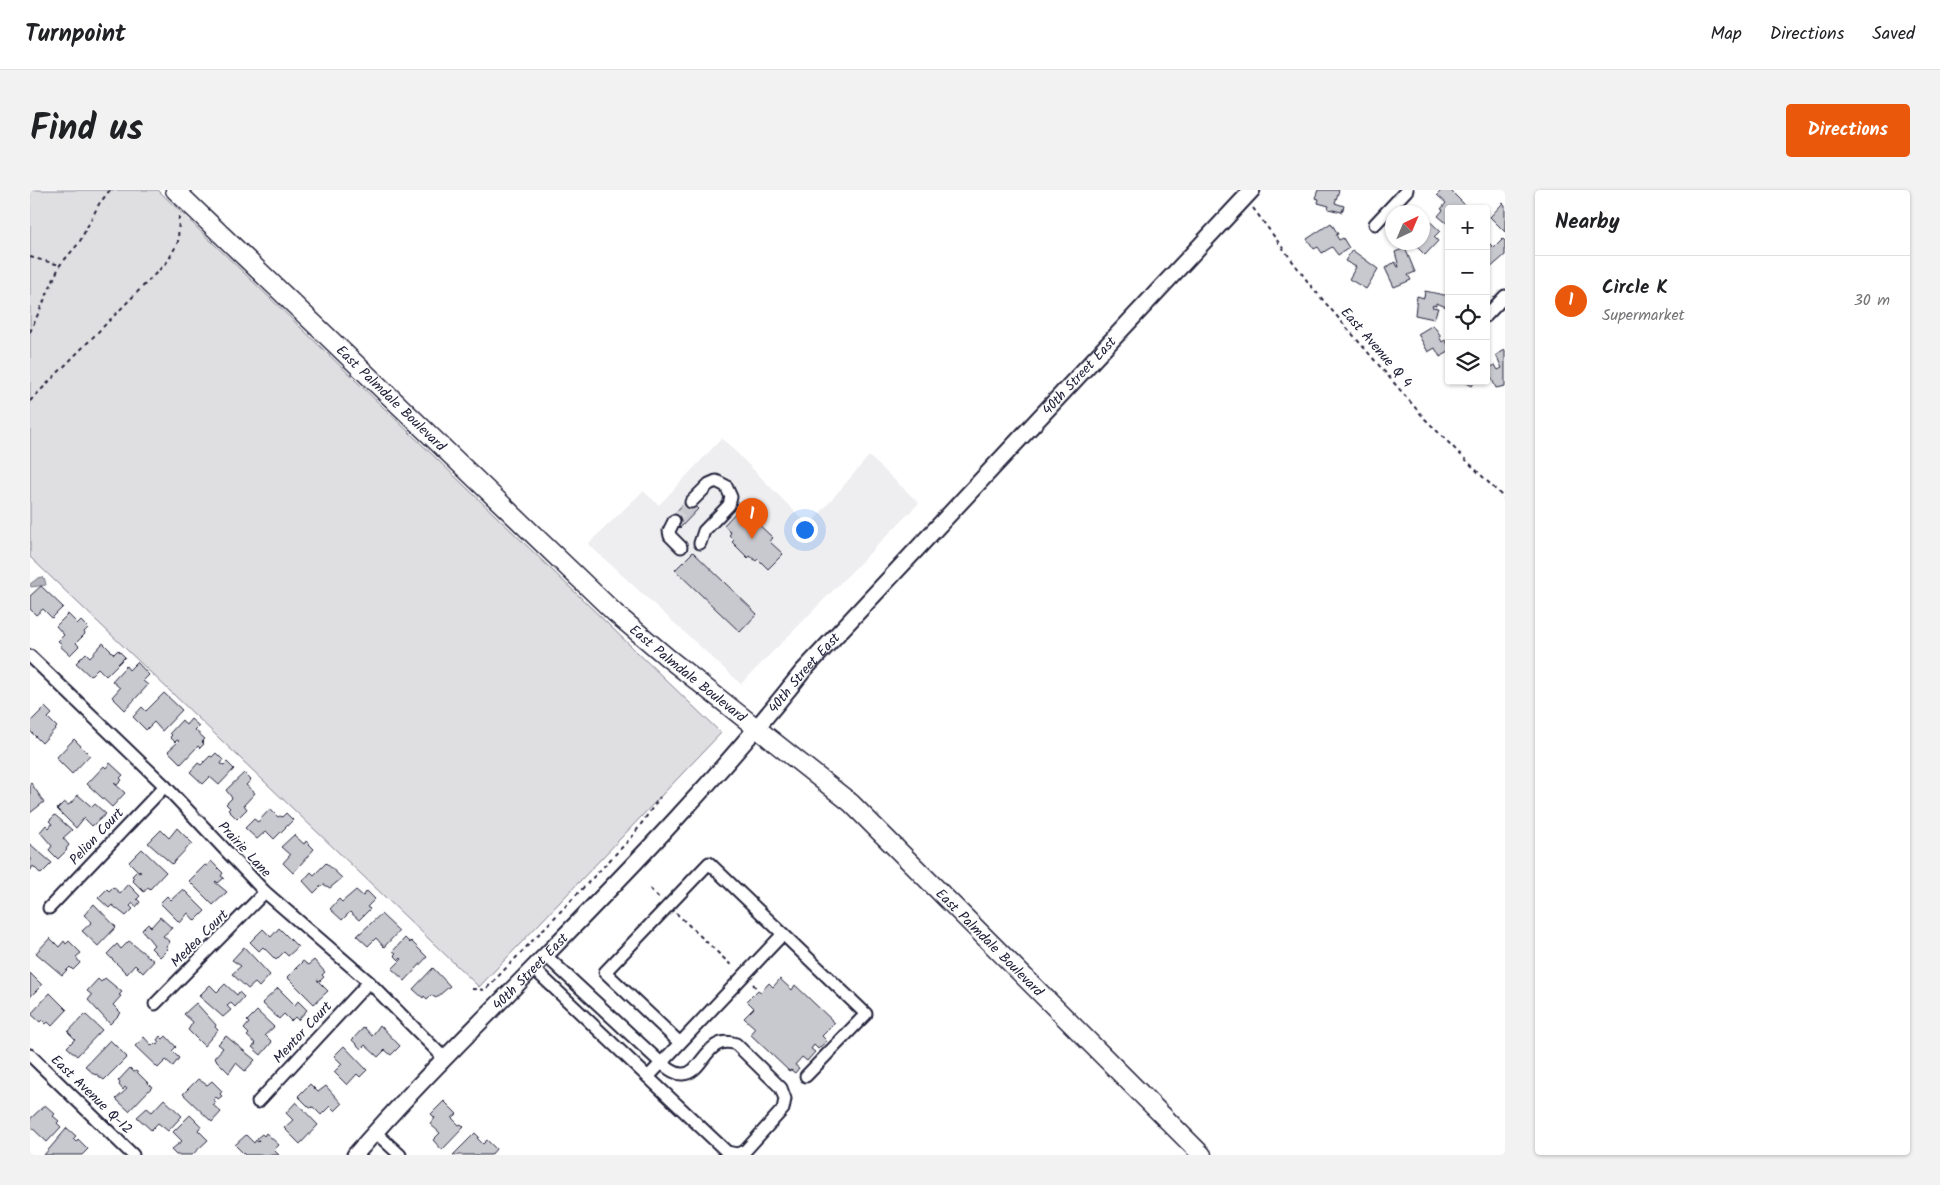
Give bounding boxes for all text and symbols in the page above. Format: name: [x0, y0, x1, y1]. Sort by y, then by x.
text: Turnpoint: [25, 15, 126, 54]
text: Map: [1710, 20, 1742, 49]
text: Directions: [1770, 20, 1844, 49]
text: Saved: [1872, 20, 1915, 49]
text: Find us: [30, 102, 143, 158]
button: Directions: [1786, 104, 1910, 157]
north arrow: [1385, 205, 1430, 250]
map controls: [1445, 205, 1490, 385]
button: +: [1445, 205, 1490, 250]
text: Nearby: [1555, 206, 1620, 239]
button: −: [1445, 250, 1490, 295]
text: Circle K: [1602, 273, 1668, 303]
text: 1: [1569, 288, 1573, 313]
text: 30 m: [1854, 288, 1890, 313]
button: locate: [1445, 295, 1490, 340]
street label: East Avenue Q 4: [1335, 302, 1418, 393]
text: Supermarket: [1602, 303, 1685, 328]
street label: 40th Street East: [1037, 331, 1122, 420]
street label: East Palmdale Boulevard: [331, 340, 451, 458]
button: layers: [1445, 340, 1490, 385]
pin: 1: [736, 498, 768, 539]
your location: [792, 517, 818, 543]
street label: East Palmdale Boulevard: [624, 620, 752, 729]
street label: 40th Street East: [763, 628, 846, 718]
street label: Pelion Court: [64, 803, 130, 870]
street label: Prairie Lane: [212, 817, 277, 883]
street label: East Palmdale Boulevard: [930, 884, 1049, 1003]
street label: Medea Court: [166, 904, 234, 973]
street label: 40th Street East: [488, 928, 574, 1016]
street label: Mentor Court: [268, 996, 338, 1069]
street label: East Avenue Q-12: [45, 1050, 137, 1140]

